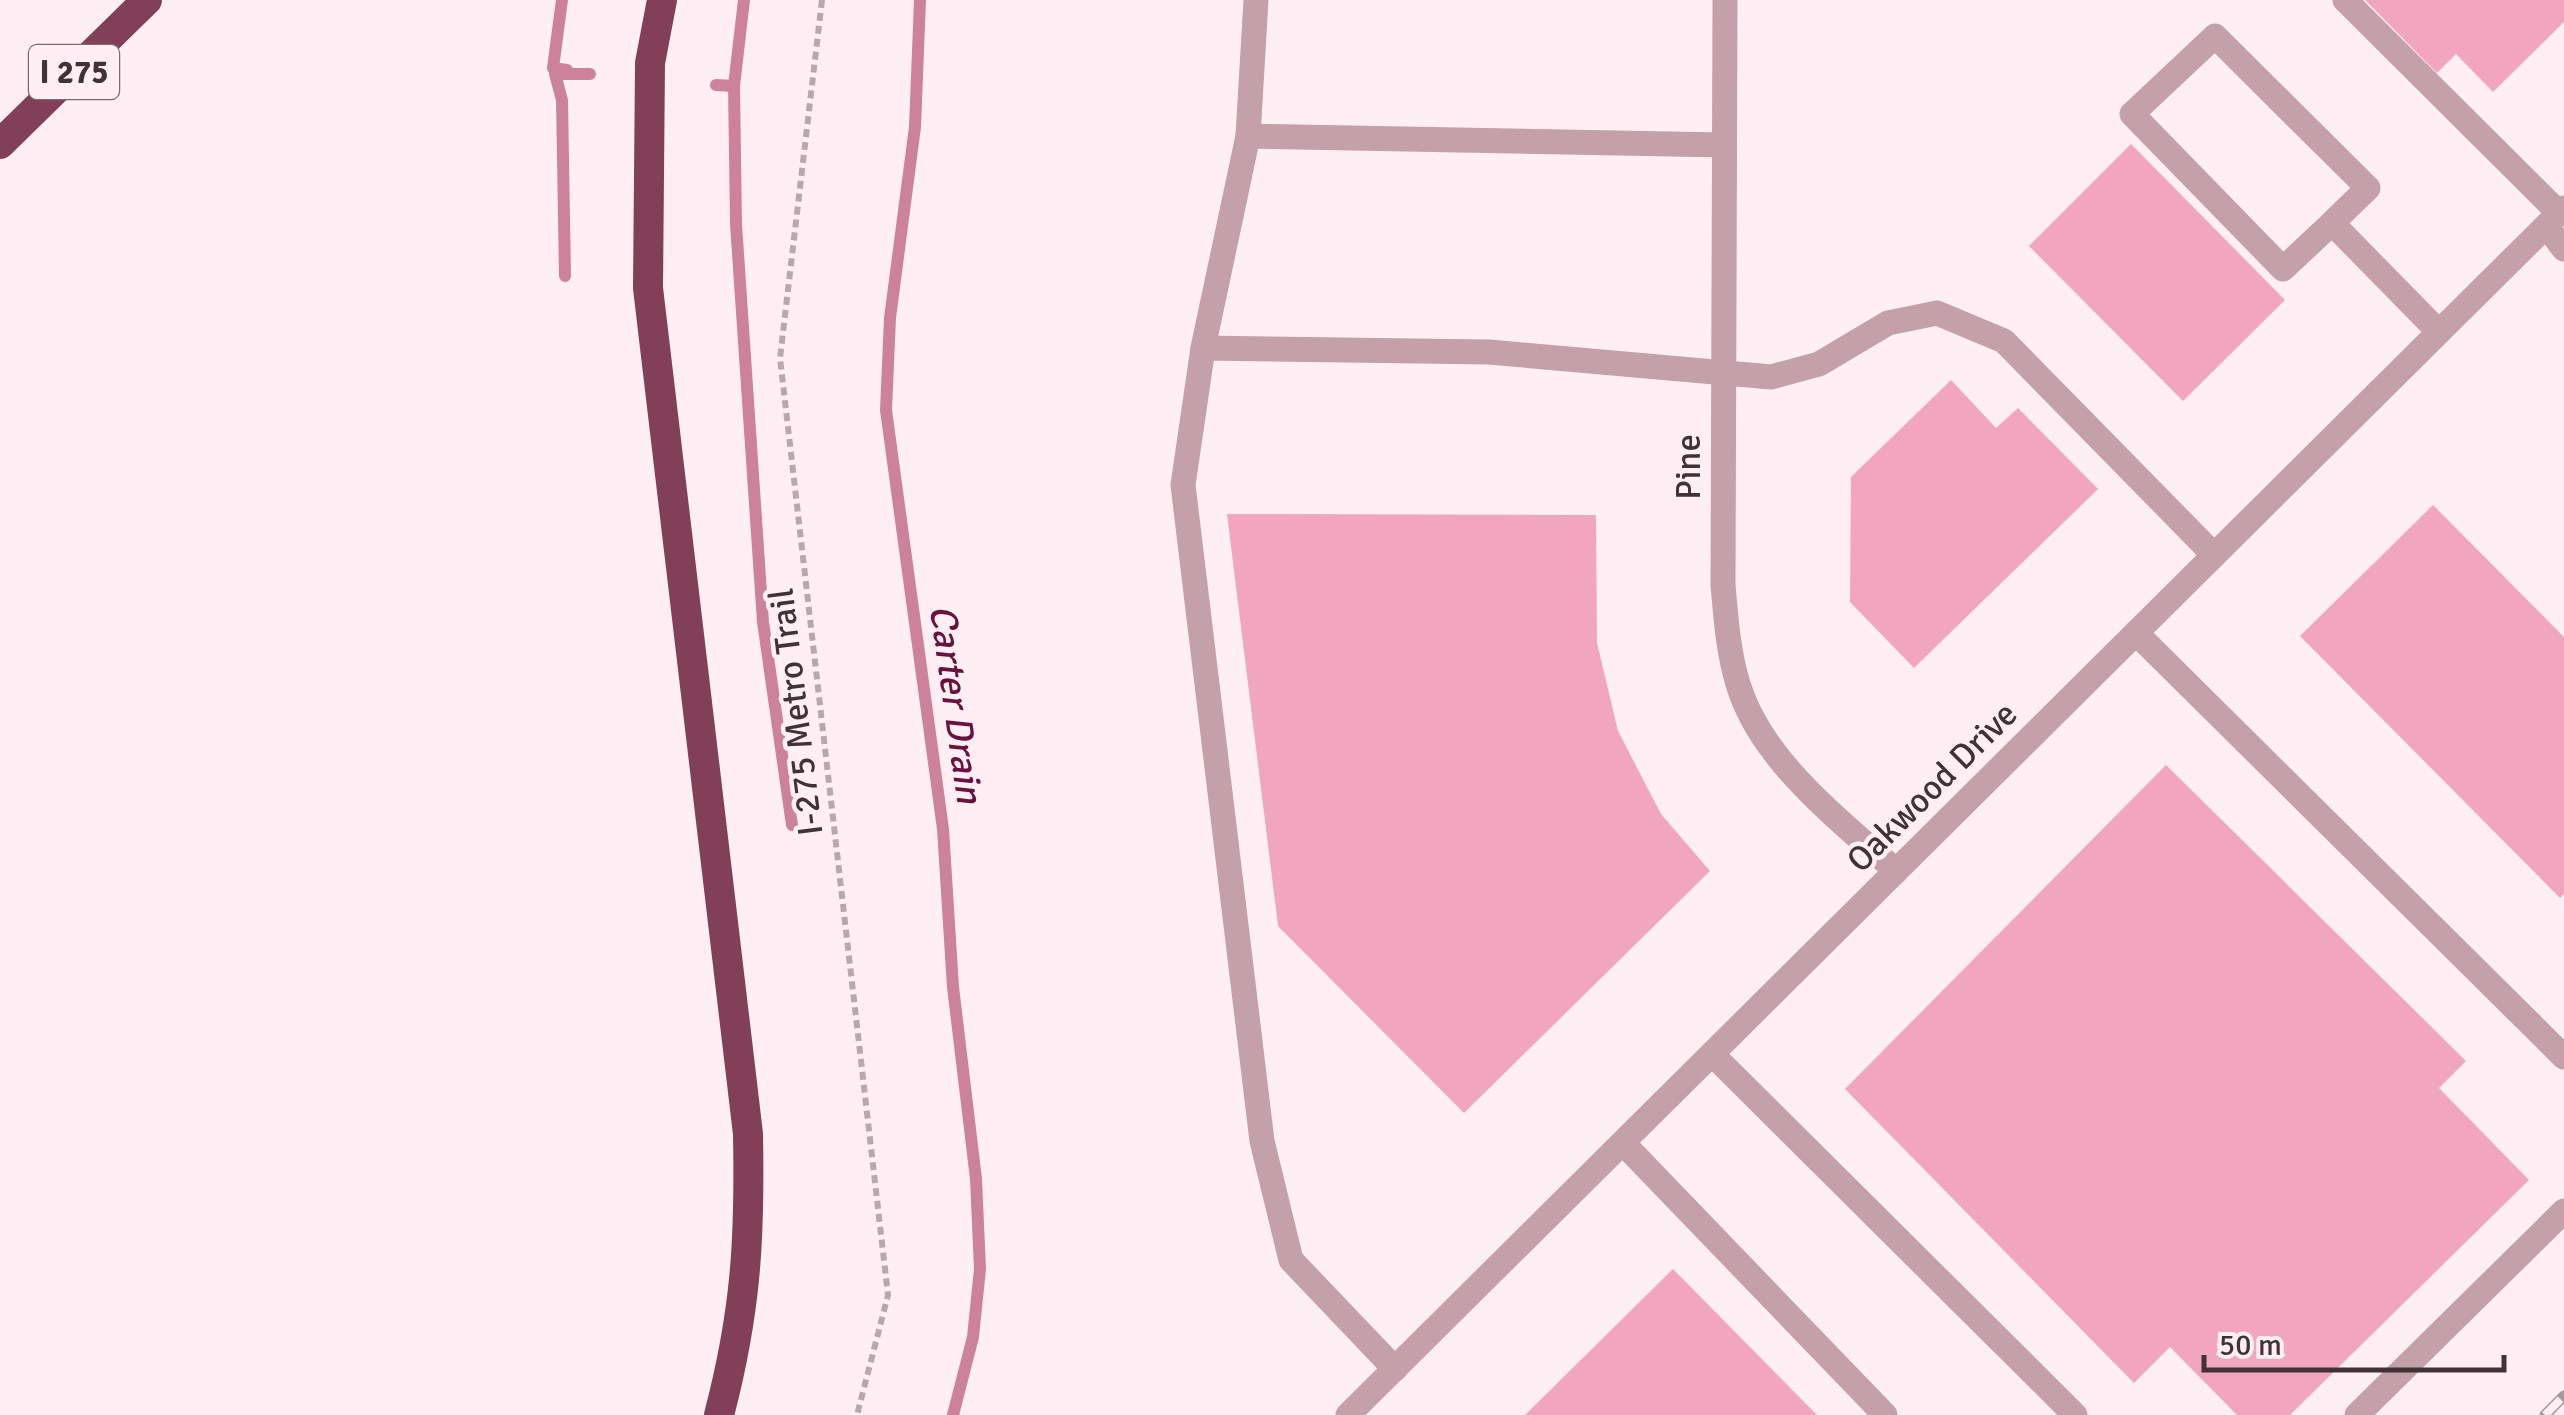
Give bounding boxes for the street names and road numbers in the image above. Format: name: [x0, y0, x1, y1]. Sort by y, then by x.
road number: I 275: [29, 45, 119, 99]
street label: Pine: [1667, 434, 1710, 500]
street label: I-275 Metro Trail: [759, 586, 833, 838]
street label: Oakwood Drive: [1838, 693, 2026, 881]

